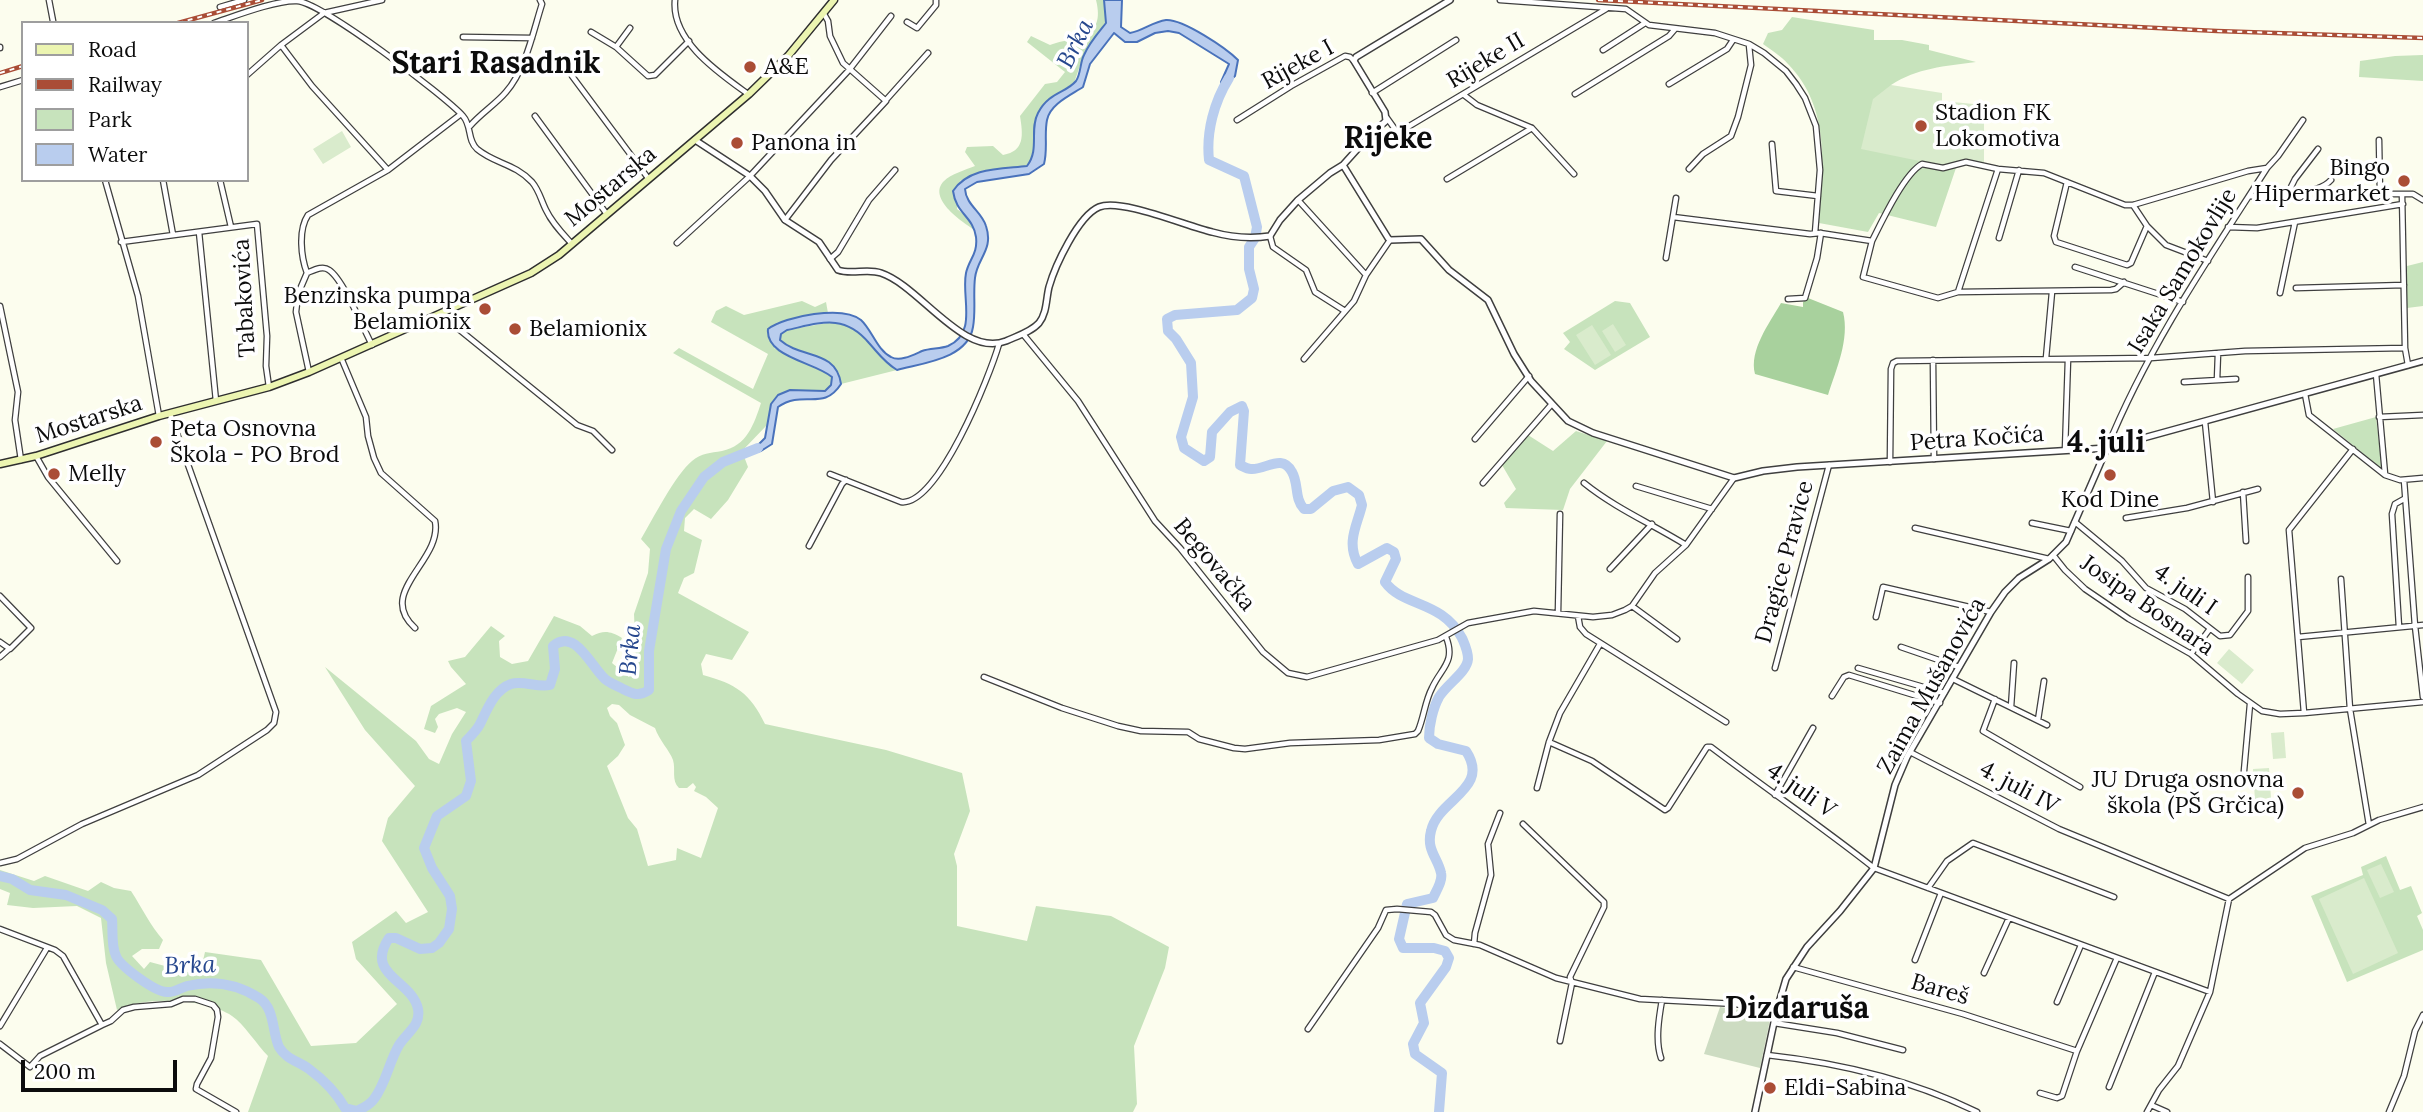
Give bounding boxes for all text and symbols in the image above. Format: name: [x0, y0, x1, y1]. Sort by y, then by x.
water label: Brka: [1052, 15, 1100, 73]
legend: [21, 21, 248, 182]
street label: Rijeke II: [1442, 27, 1530, 95]
street label: Rijeke I: [1257, 34, 1339, 96]
text: Road: [88, 36, 137, 63]
district label: Stari Rasadnik: [391, 46, 601, 82]
place label: A&E: [764, 53, 809, 81]
marker: A&E: [742, 59, 758, 75]
text: Railway: [88, 71, 162, 98]
place label: Stadion FK Lokomotiva: [1935, 99, 2060, 153]
text: Park: [88, 106, 132, 133]
marker: Stadion FK Lokomotiva: [1913, 118, 1929, 134]
district label: Rijeke: [1344, 121, 1432, 157]
place label: Panona in: [751, 129, 856, 157]
marker: Panona in: [729, 135, 745, 151]
text: Water: [88, 141, 147, 168]
street label: Mostarska: [560, 141, 662, 233]
place label: Bingo Hipermarket: [2254, 154, 2390, 208]
marker: Bingo Hipermarket: [2396, 173, 2412, 189]
street label: Isaka Samokovlije: [2123, 184, 2243, 358]
street label: Tabakovića: [228, 238, 262, 358]
place label: Benzinska pumpa Belamionix: [284, 282, 471, 336]
marker: Benzinska pumpa Belamionix: [477, 301, 493, 317]
place label: Belamionix: [529, 315, 647, 343]
marker: Belamionix: [507, 321, 523, 337]
street label: Mostarska: [32, 390, 146, 450]
place label: Peta Osnovna Škola - PO Brod: [170, 415, 340, 469]
street label: Petra Kočića: [1909, 421, 2045, 457]
district label: 4. juli: [2067, 425, 2145, 461]
marker: Peta Osnovna Škola - PO Brod: [148, 434, 164, 450]
place label: Melly: [68, 460, 126, 488]
marker: Melly: [46, 466, 62, 482]
marker: Kod Dine: [2102, 467, 2118, 483]
street label: Dragice Pravice: [1750, 478, 1820, 646]
place label: Kod Dine: [2061, 486, 2159, 514]
street label: Begovačka: [1167, 513, 1261, 617]
street label: Josipa Bosnara: [2075, 550, 2219, 662]
street label: 4. juli I: [2148, 559, 2222, 621]
street label: Zaima Mušanovića: [1872, 593, 1992, 779]
water label: Brka: [614, 623, 648, 677]
street label: 4. juli IV: [1975, 756, 2063, 820]
street label: 4. juli V: [1761, 757, 1841, 825]
place label: JU Druga osnovna škola (PŠ Grčica): [2092, 766, 2284, 820]
marker: JU Druga osnovna škola (PŠ Grčica): [2290, 785, 2306, 801]
water label: Brka: [164, 951, 216, 981]
street label: Bareš: [1908, 969, 1972, 1011]
district label: Dizdaruša: [1725, 991, 1869, 1027]
scale bar: [24, 1046, 180, 1090]
text: 200 m: [34, 1058, 96, 1085]
place label: Eldi-Sabina: [1784, 1074, 1906, 1102]
marker: Eldi-Sabina: [1762, 1080, 1778, 1096]

